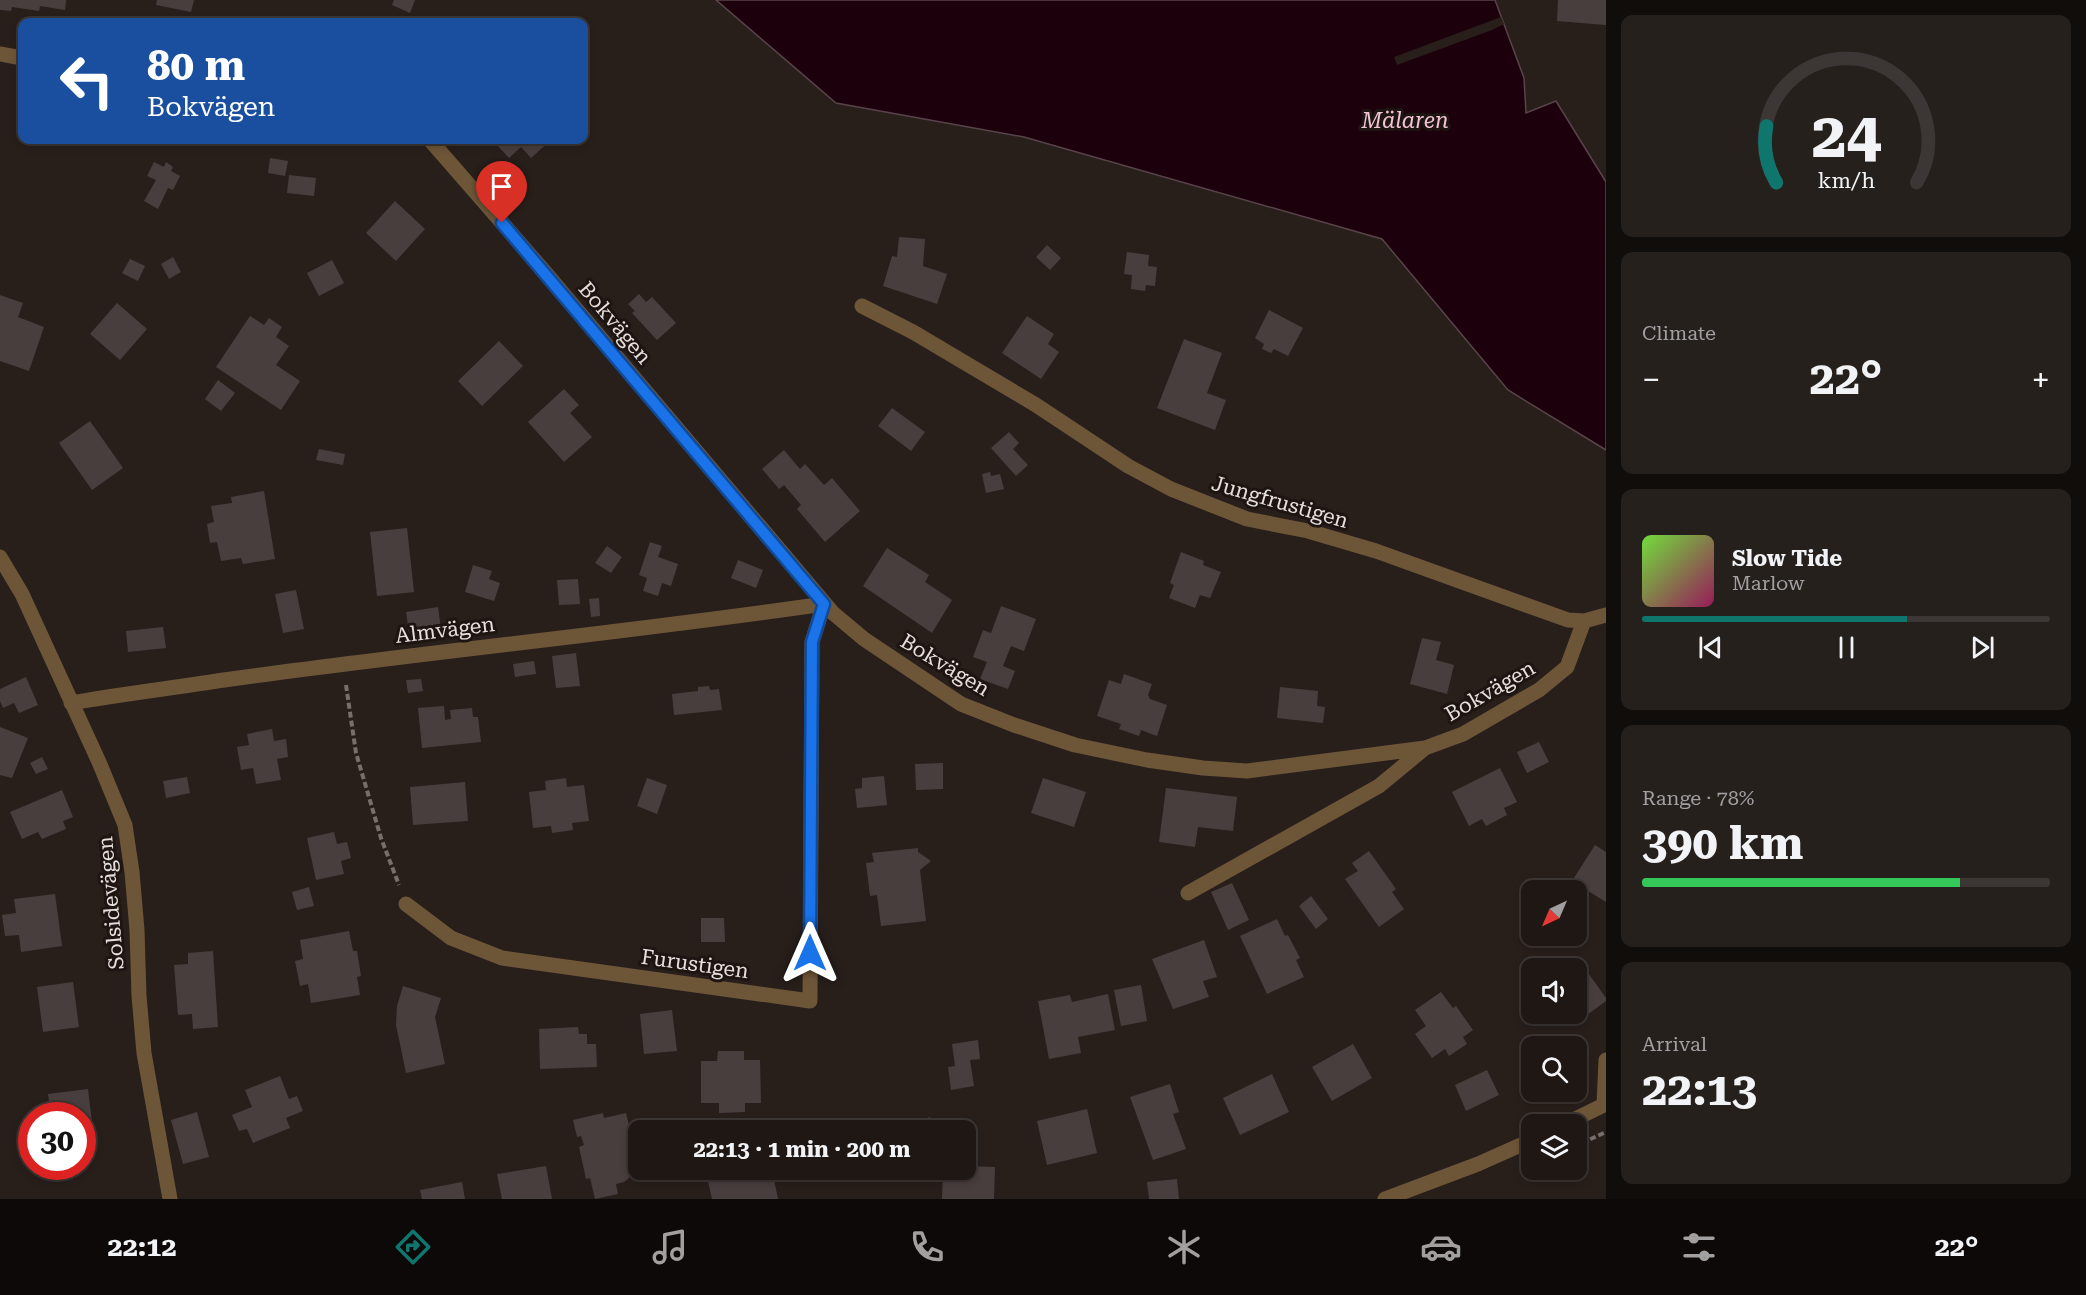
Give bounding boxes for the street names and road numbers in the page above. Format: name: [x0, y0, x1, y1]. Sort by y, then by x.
street label: Bokvägen: [574, 277, 657, 369]
street label: Jungfrustigen: [1209, 471, 1351, 533]
street label: Almvägen: [394, 612, 497, 648]
street label: Bokvägen: [896, 629, 994, 701]
street label: Bokvägen: [1441, 655, 1540, 726]
street label: Solsidevägen: [93, 835, 129, 971]
street label: Furustigen: [640, 945, 751, 983]

